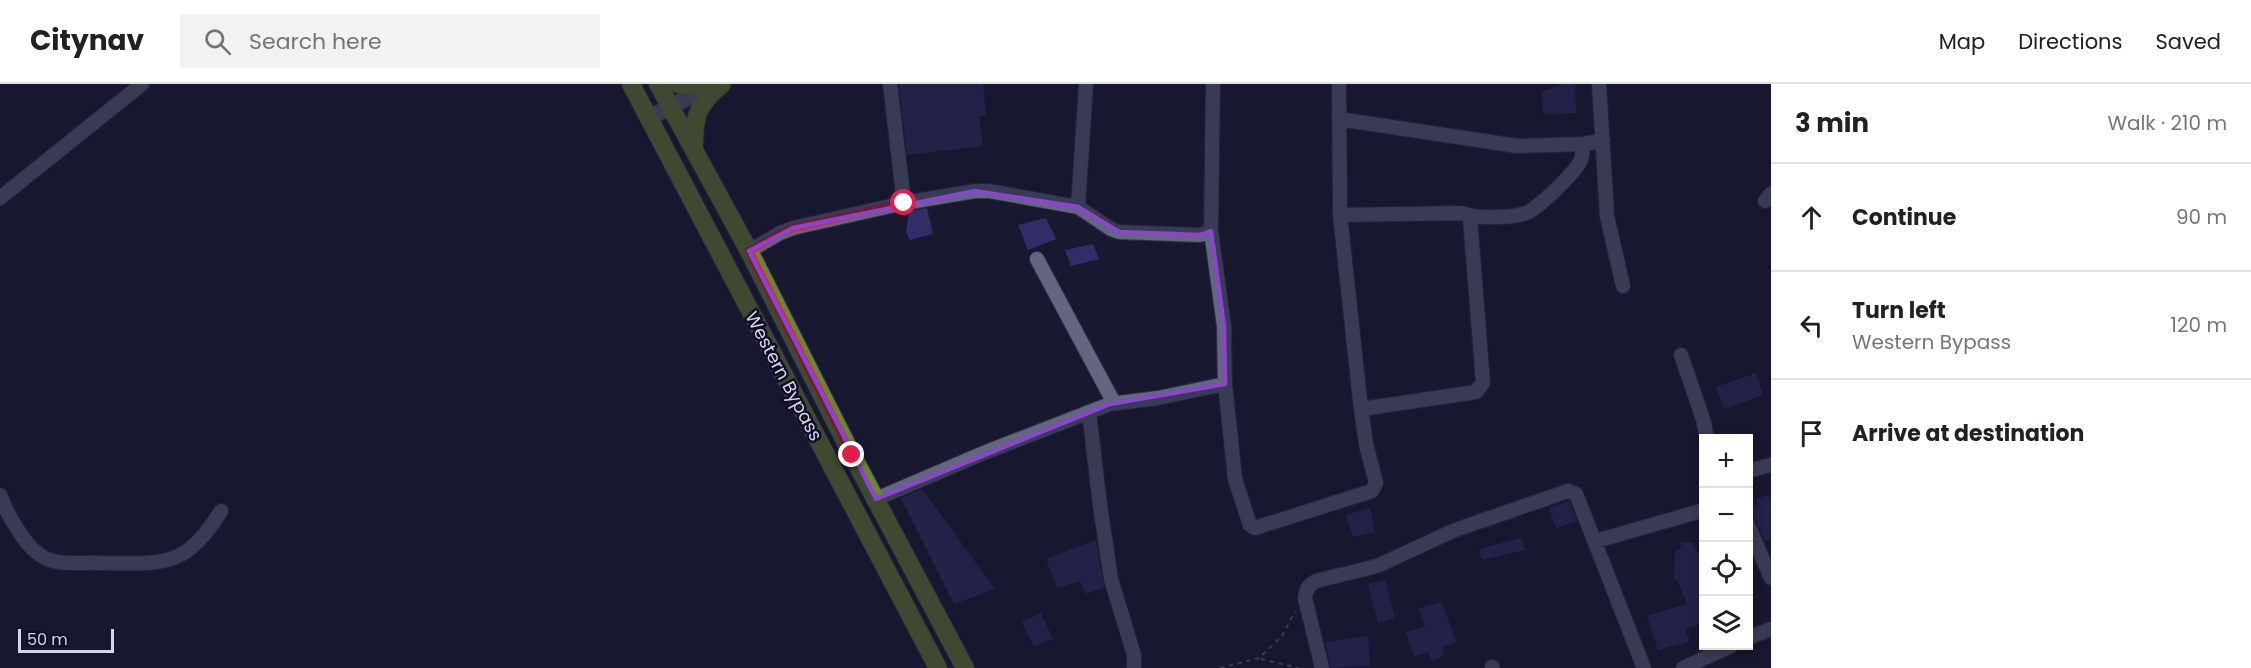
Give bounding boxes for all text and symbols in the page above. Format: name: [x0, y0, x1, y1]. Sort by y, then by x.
search box: [180, 14, 600, 68]
text: Citynav: [30, 21, 144, 60]
icon: search: [201, 25, 234, 58]
text: Search here: [249, 26, 382, 57]
text: Map: [1939, 27, 1985, 56]
text: Directions: [2018, 27, 2122, 56]
text: Saved: [2155, 27, 2221, 56]
text: 3 min: [1795, 105, 1869, 141]
text: Walk · 210 m: [2107, 109, 2227, 137]
route start: [890, 189, 916, 215]
icon: ahead: [1795, 201, 1828, 234]
text: Continue: [1852, 202, 1956, 233]
text: 90 m: [2176, 203, 2227, 231]
text: Turn left: [1852, 295, 1946, 326]
street label: Western Bypass: [739, 307, 829, 445]
icon: left: [1795, 309, 1828, 342]
text: 120 m: [2171, 311, 2227, 339]
text: Western Bypass: [1852, 328, 2011, 356]
icon: arrive: [1795, 417, 1828, 450]
text: Arrive at destination: [1852, 418, 2084, 449]
map controls: [1699, 434, 1753, 650]
button: +: [1699, 434, 1753, 488]
route end: [838, 441, 864, 467]
button: −: [1699, 488, 1753, 542]
button: locate: [1699, 542, 1753, 596]
button: layers: [1699, 596, 1753, 650]
scale bar: [18, 626, 114, 654]
text: 50 m: [27, 628, 68, 651]

